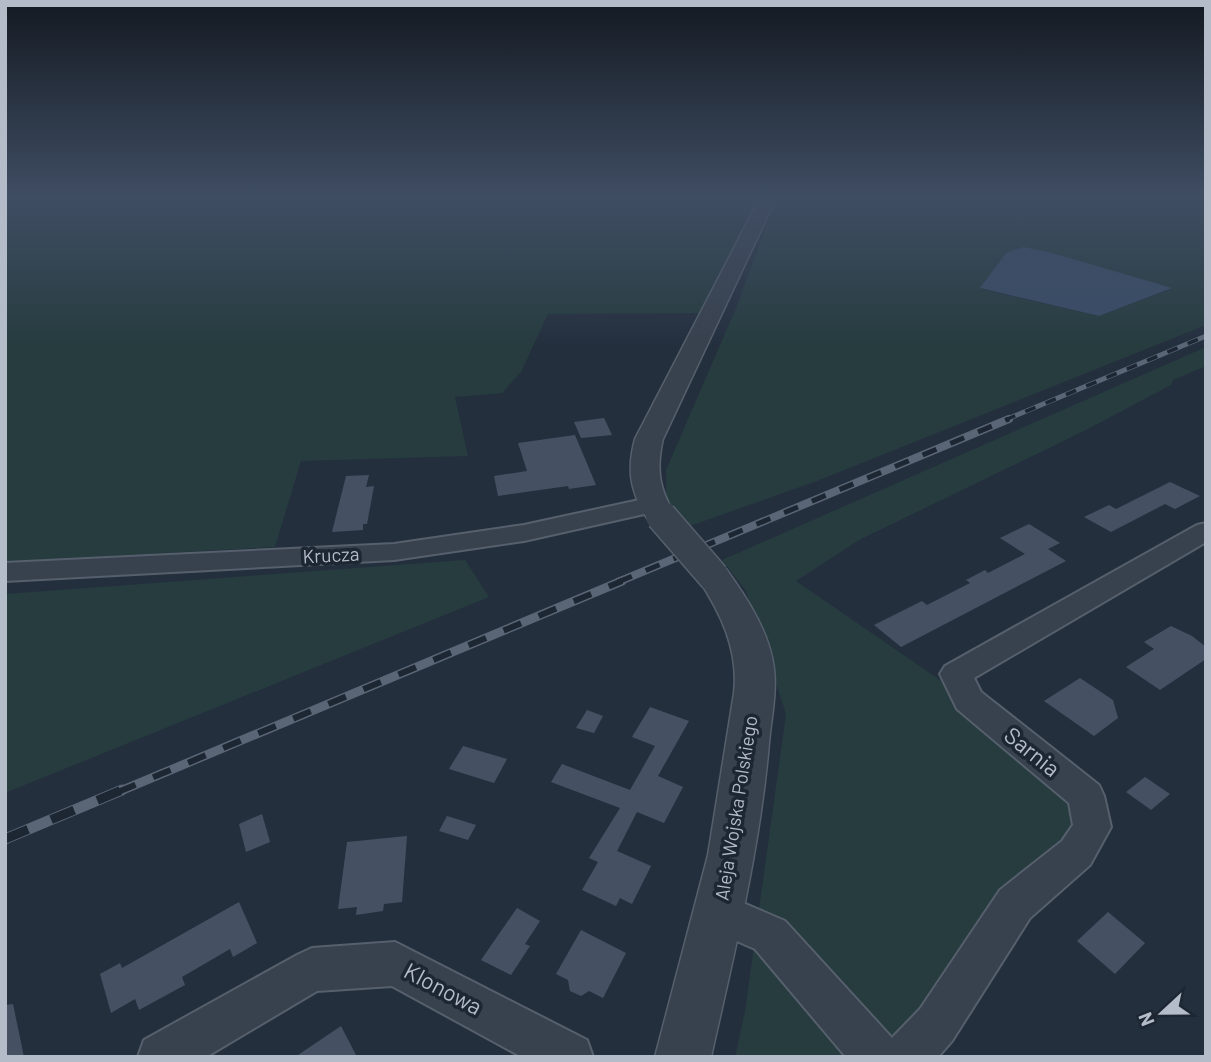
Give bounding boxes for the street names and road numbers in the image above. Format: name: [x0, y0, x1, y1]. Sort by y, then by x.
street label: Krucza: [302, 542, 360, 567]
street label: Aleja Wojska Polskiego: [710, 714, 761, 902]
street label: Sarnia: [999, 720, 1066, 782]
street label: Klonowa: [400, 956, 487, 1020]

